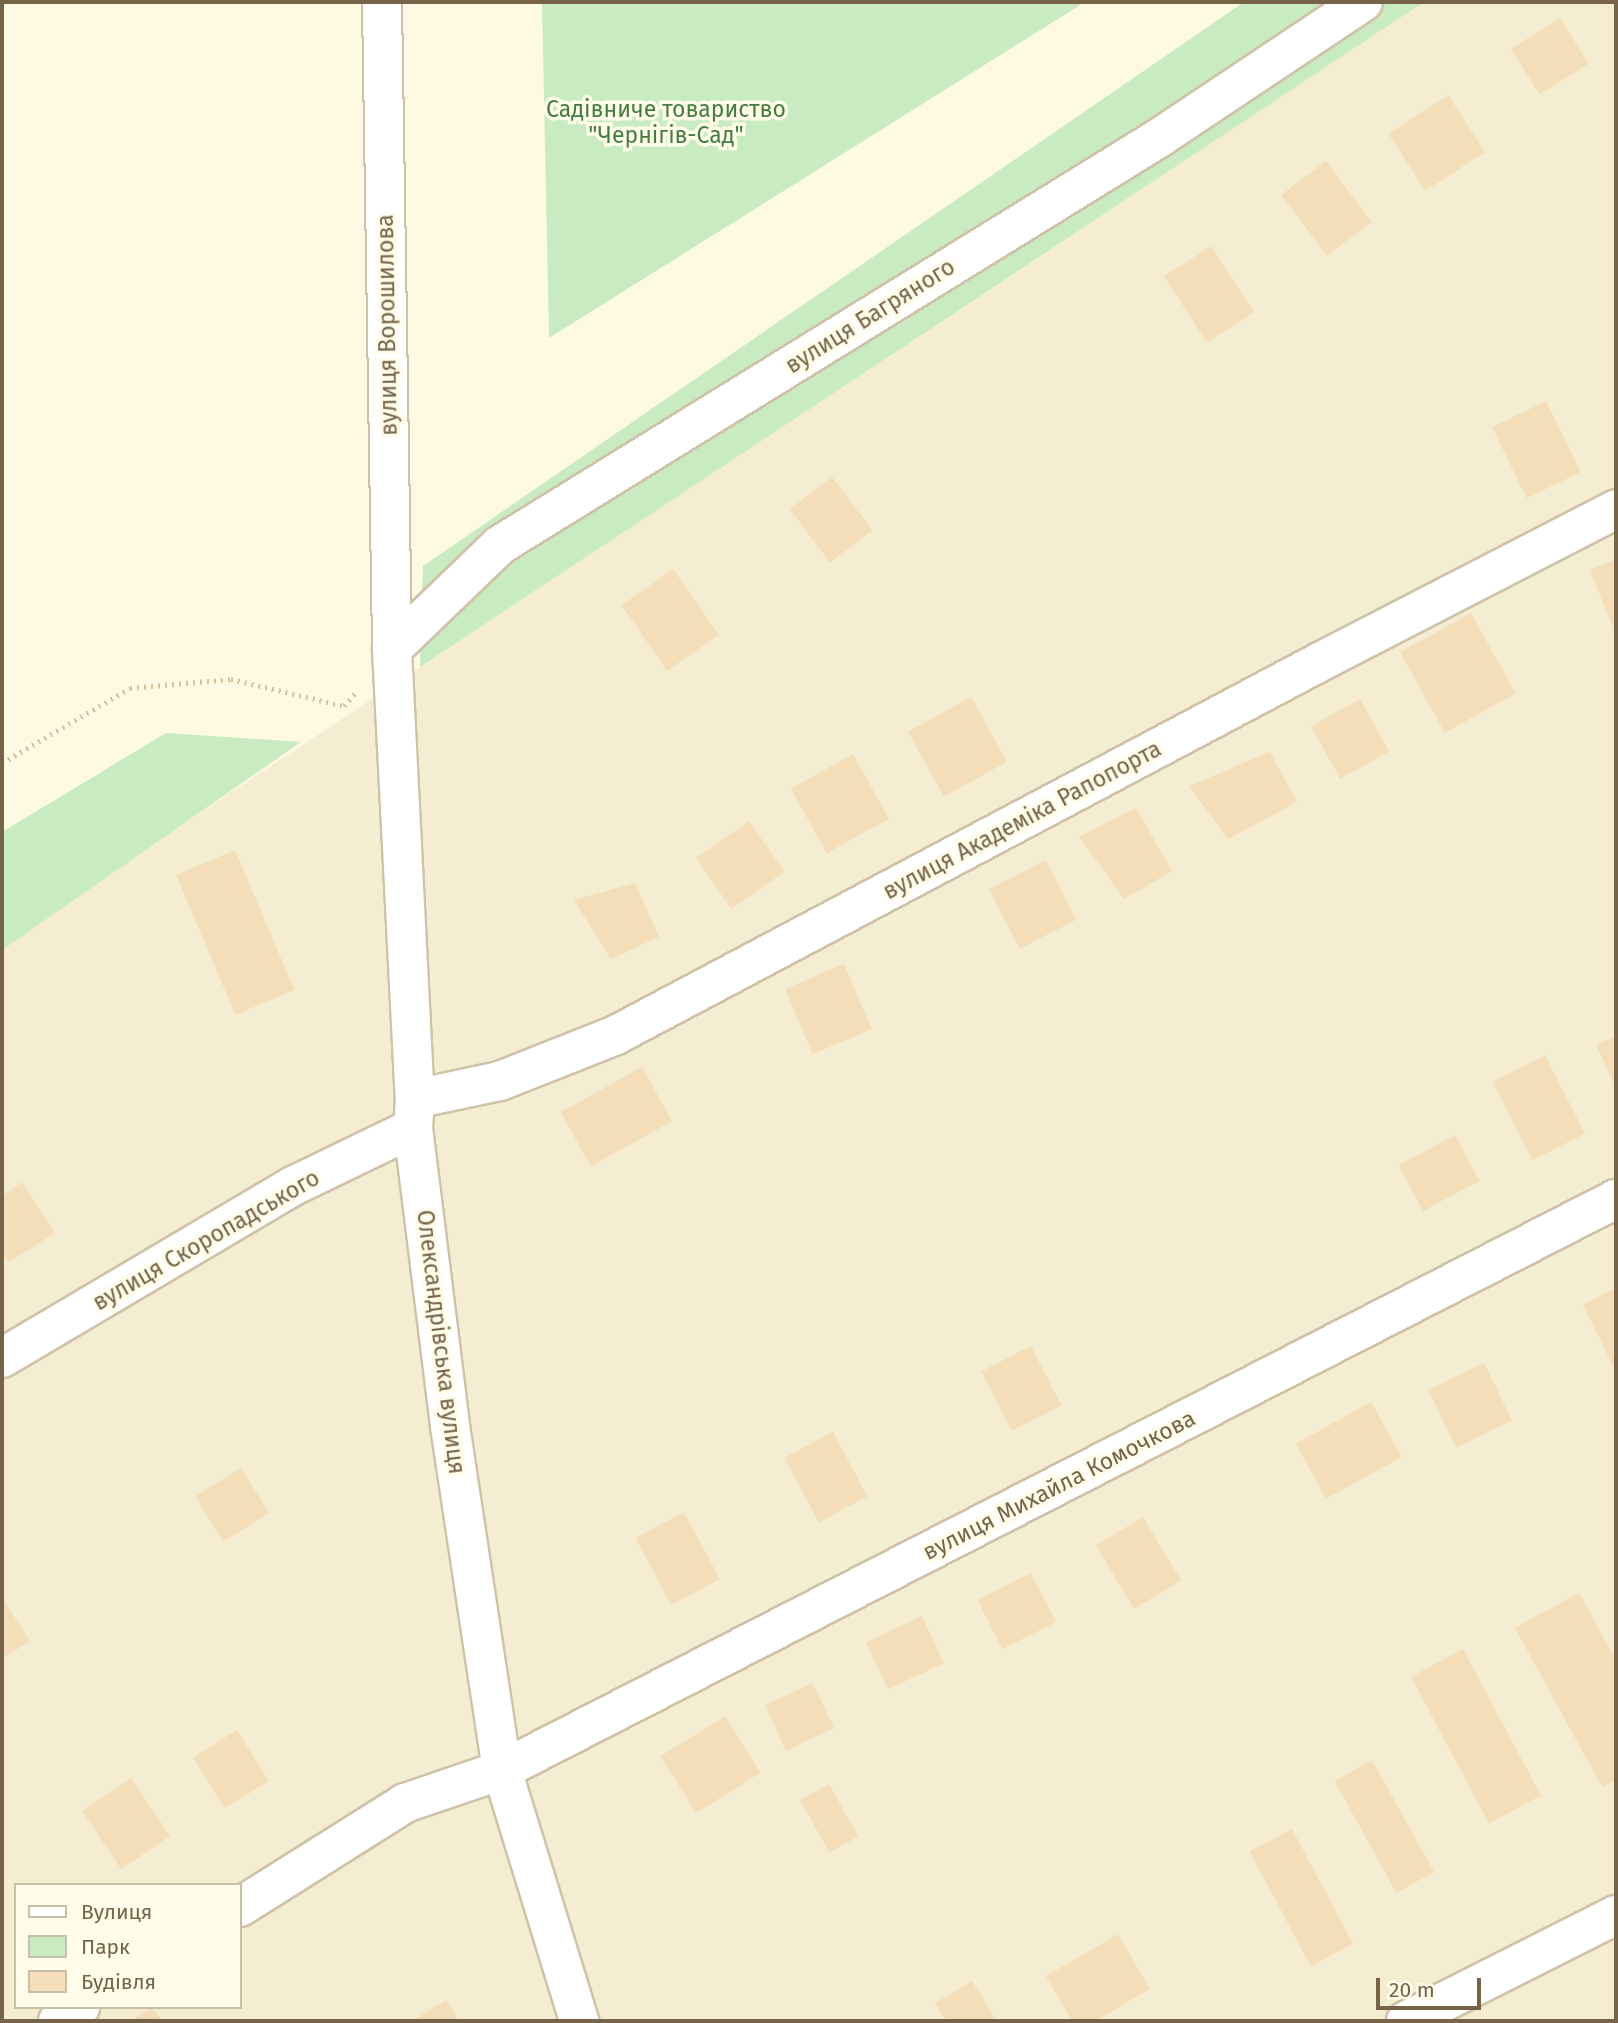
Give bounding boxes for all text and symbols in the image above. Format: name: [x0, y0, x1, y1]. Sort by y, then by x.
park label: Садівниче товариство "Чернігів-Сад": [546, 95, 786, 149]
street label: вулиця Ворошилова: [371, 214, 403, 436]
street label: вулиця Багряного: [780, 253, 960, 379]
street label: вулиця Академіка Рапопорта: [878, 735, 1166, 905]
street label: вулиця Скоропадського: [88, 1164, 324, 1316]
street label: Олександрівська вулиця: [411, 1208, 471, 1476]
street label: вулиця Михайла Комочкова: [918, 1404, 1200, 1566]
legend: [14, 1883, 242, 2009]
text: Вулиця: [81, 1899, 152, 1925]
text: Парк: [81, 1934, 130, 1960]
scale bar: [1380, 1964, 1485, 2008]
text: Будівля: [81, 1969, 156, 1995]
text: 20 m: [1389, 1977, 1435, 2003]

